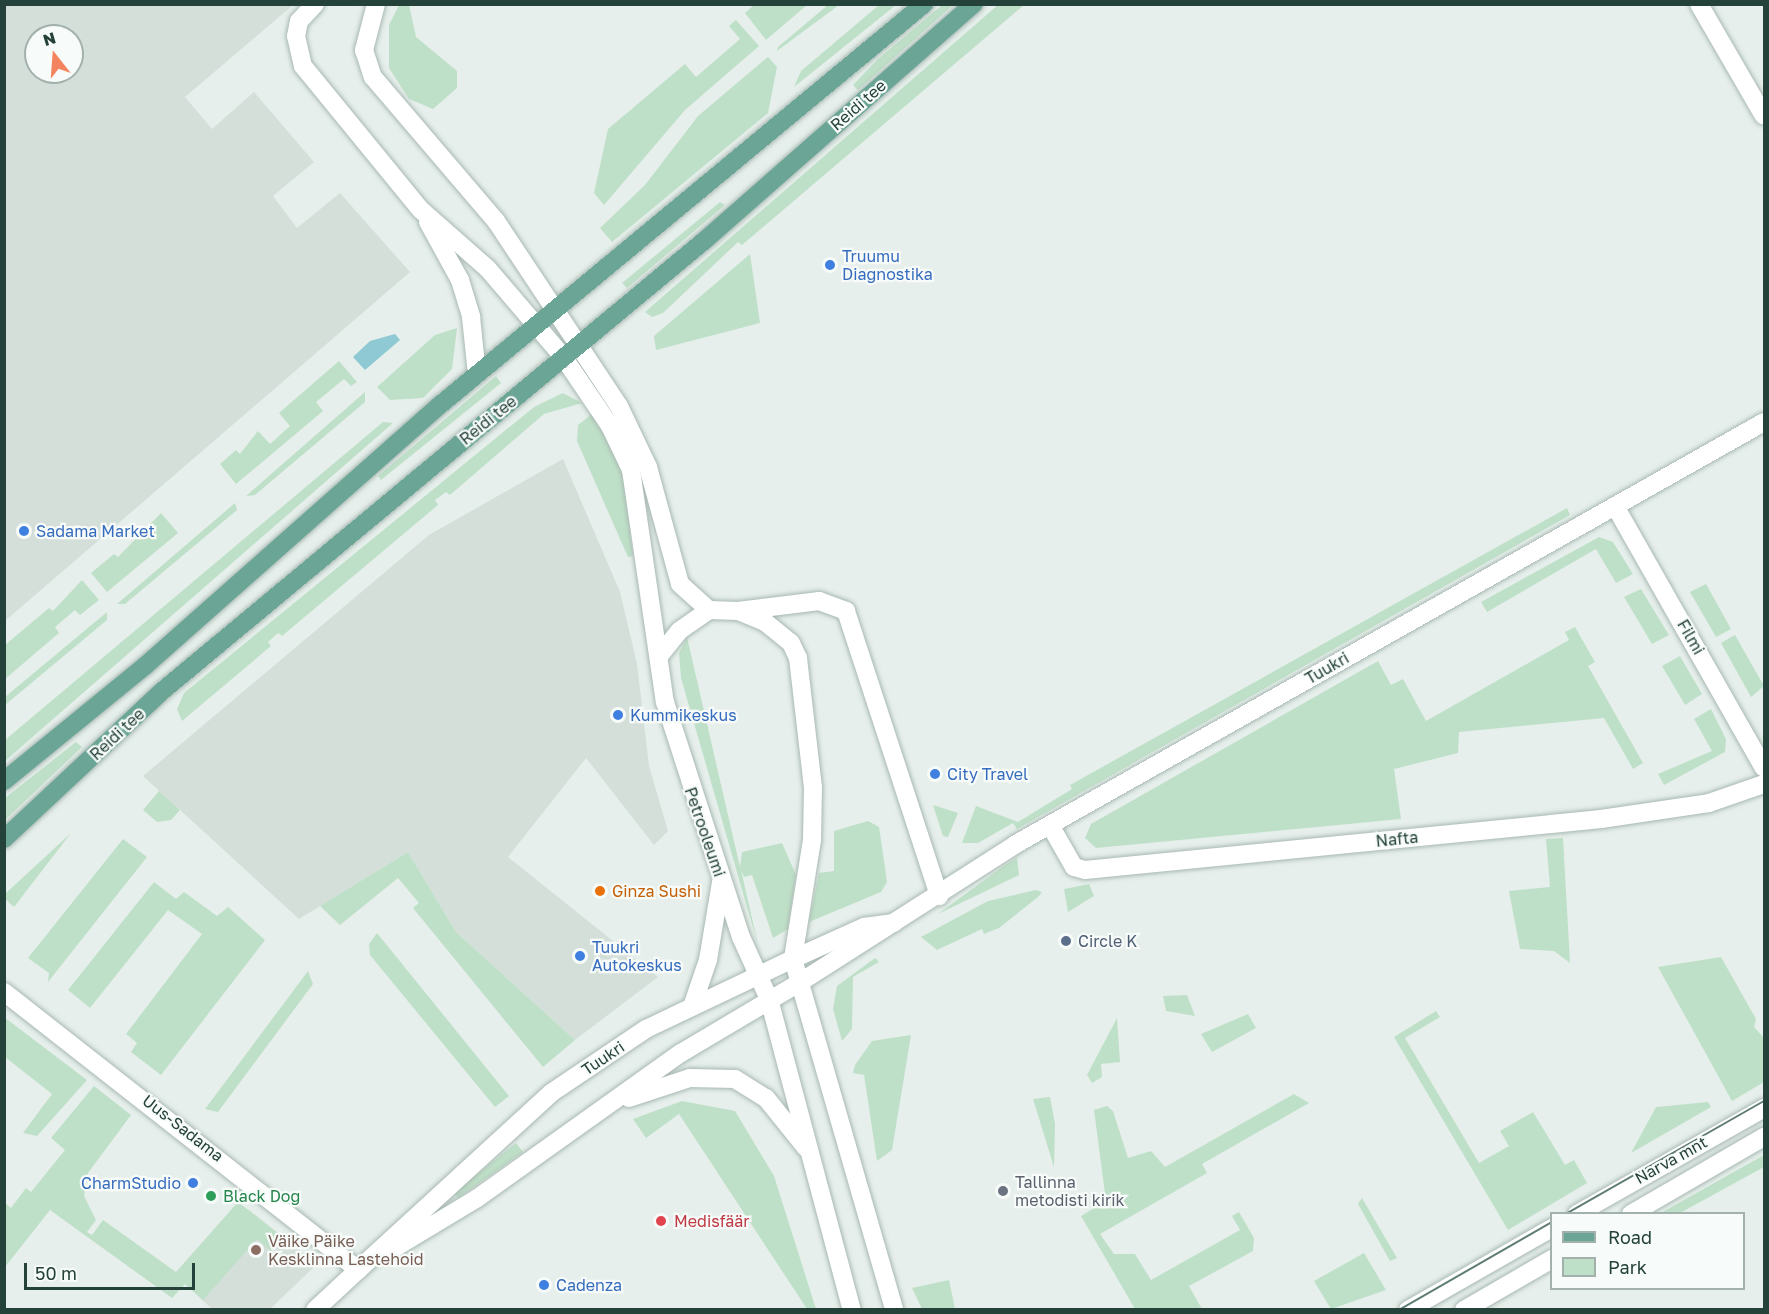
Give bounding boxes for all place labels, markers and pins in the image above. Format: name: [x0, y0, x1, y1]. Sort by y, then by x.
place label: Truumu Diagnostika: [842, 246, 933, 284]
marker: Truumu Diagnostika: [823, 258, 837, 272]
place label: Sadama Market: [36, 521, 155, 541]
marker: Sadama Market: [17, 524, 31, 538]
place label: Kummikeskus: [630, 705, 737, 725]
marker: Kummikeskus: [611, 708, 625, 722]
place label: City Travel: [947, 764, 1028, 784]
marker: City Travel: [928, 767, 942, 781]
place label: Ginza Sushi: [612, 881, 701, 901]
marker: Ginza Sushi: [593, 884, 607, 898]
place label: Circle K: [1078, 931, 1137, 951]
marker: Circle K: [1059, 934, 1073, 948]
place label: Tuukri Autokeskus: [592, 937, 682, 975]
marker: Tuukri Autokeskus: [573, 949, 587, 963]
place label: Tallinna metodisti kirik: [1015, 1172, 1125, 1210]
place label: CharmStudio: [81, 1173, 181, 1193]
marker: CharmStudio: [186, 1176, 200, 1190]
marker: Tallinna metodisti kirik: [996, 1184, 1010, 1198]
place label: Black Dog: [223, 1186, 300, 1206]
marker: Black Dog: [204, 1189, 218, 1203]
place label: Medisfäär: [674, 1211, 749, 1231]
marker: Medisfäär: [652, 1212, 670, 1230]
place label: Väike Päike Kesklinna Lastehoid: [268, 1231, 424, 1269]
marker: Väike Päike Kesklinna Lastehoid: [249, 1243, 263, 1257]
place label: Cadenza: [556, 1275, 622, 1295]
marker: Cadenza: [537, 1278, 551, 1292]

